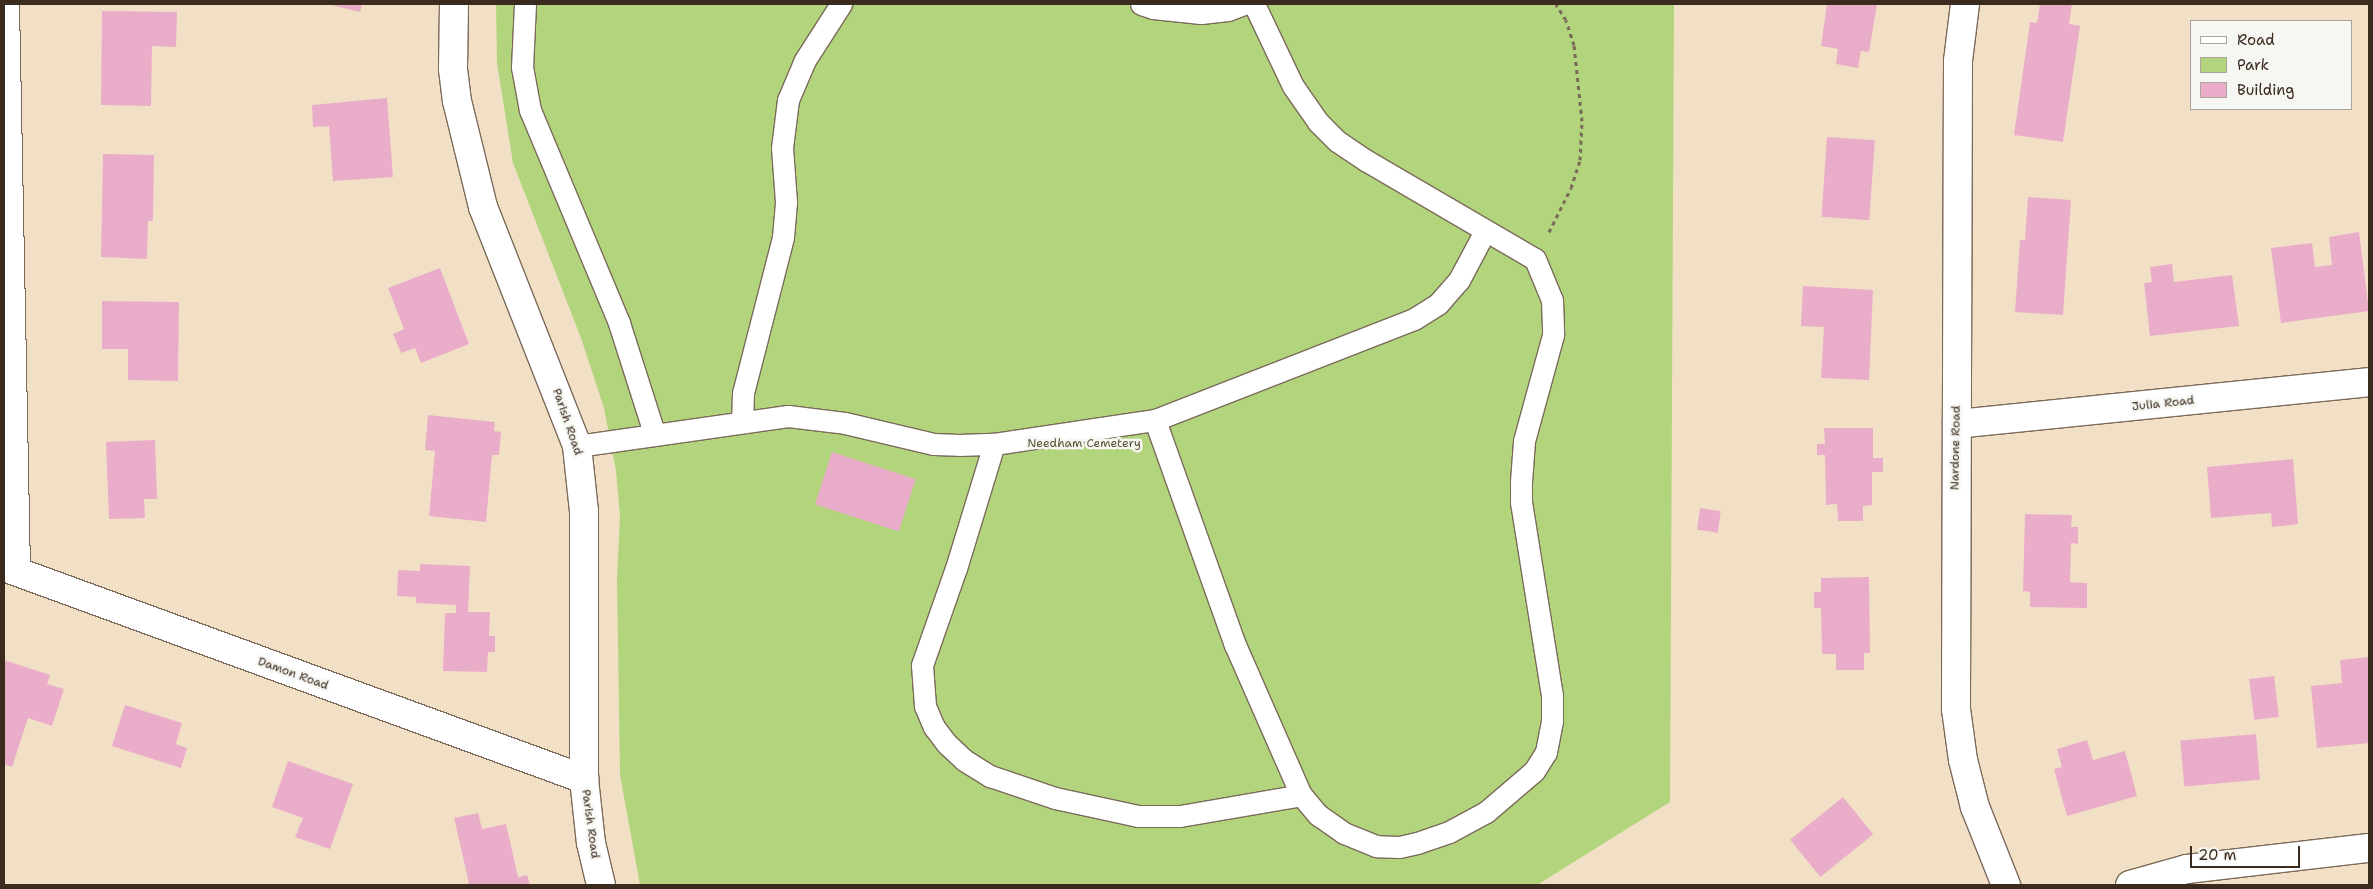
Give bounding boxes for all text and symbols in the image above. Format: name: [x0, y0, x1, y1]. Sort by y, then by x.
legend: [2190, 20, 2353, 110]
text: Road: [2237, 30, 2275, 50]
text: Park: [2237, 55, 2269, 75]
text: Building: [2237, 80, 2294, 100]
street label: Parish Road: [549, 387, 585, 457]
street label: Julia Road: [2131, 394, 2195, 414]
street label: Nardone Road: [1948, 406, 1964, 490]
park label: Needham Cemetery: [1027, 437, 1141, 451]
street label: Damon Road: [256, 655, 330, 693]
street label: Parish Road: [578, 789, 602, 859]
scale bar: [2193, 836, 2303, 868]
text: 20 m: [2198, 845, 2237, 865]

